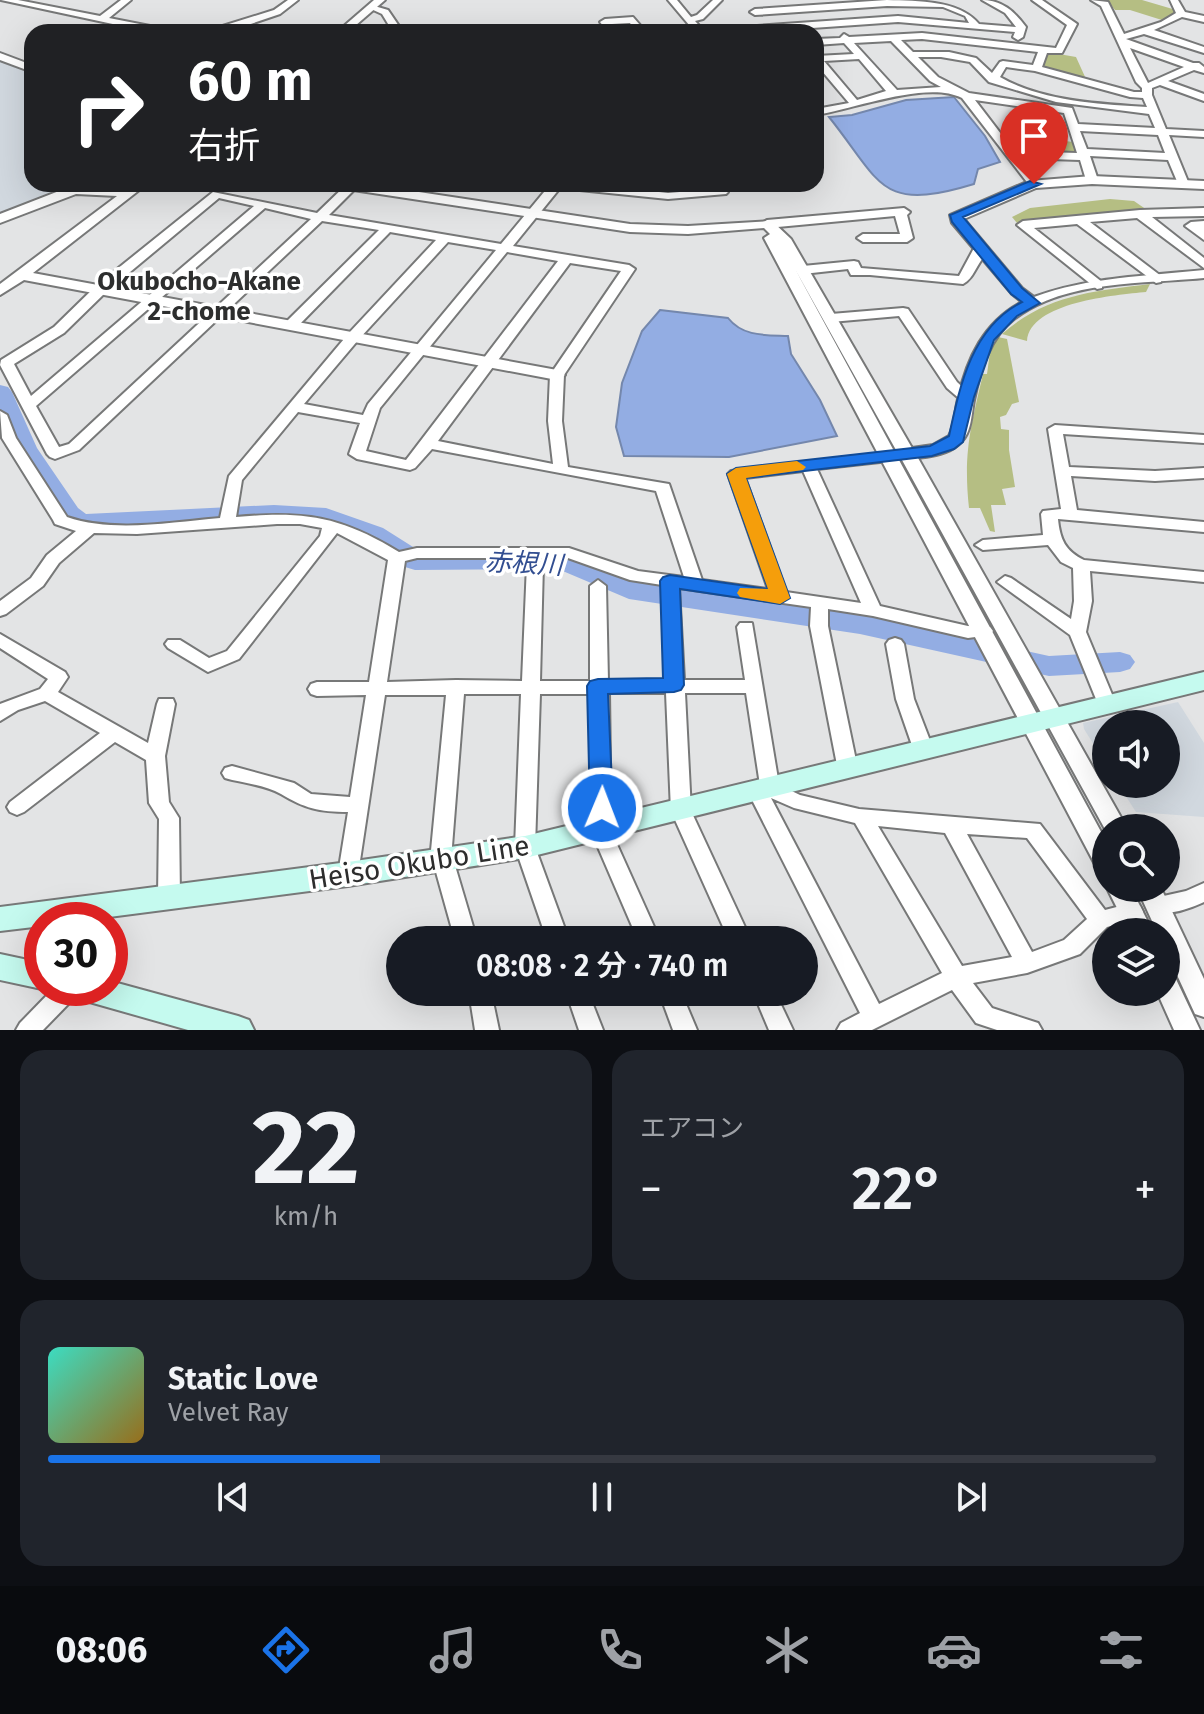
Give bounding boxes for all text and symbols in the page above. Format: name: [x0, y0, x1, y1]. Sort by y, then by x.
text: 60 m: [188, 48, 313, 115]
icon: right: [56, 56, 160, 160]
pin: [1000, 102, 1068, 184]
icon: arrive: [1012, 114, 1056, 158]
text: 右折: [188, 124, 260, 168]
district label: Okubocho-Akane 2-chome: [97, 266, 301, 327]
water label: 赤根川: [484, 546, 567, 581]
map controls: [1092, 710, 1180, 1006]
button: sound: [1092, 710, 1180, 798]
position arrow: [560, 766, 644, 850]
button: search: [1092, 814, 1180, 902]
street label: Heiso Okubo Line: [306, 829, 532, 896]
speed limit sign: 30: [24, 902, 128, 1006]
button: layers: [1092, 918, 1180, 1006]
text: 08:08 · 2 分 · 740 m: [476, 948, 728, 984]
text: 22: [252, 1086, 360, 1211]
text: エアコン: [640, 1113, 744, 1144]
text: 22°: [852, 1153, 944, 1225]
text: −: [640, 1163, 662, 1216]
text: +: [1134, 1163, 1156, 1216]
text: km/h: [274, 1201, 338, 1232]
text: Static Love: [168, 1361, 318, 1397]
text: Velvet Ray: [168, 1397, 288, 1428]
icon: previous: [211, 1475, 255, 1519]
icon: pause: [580, 1475, 624, 1519]
icon: next: [949, 1475, 993, 1519]
icon: directions: [258, 1622, 314, 1678]
icon: music: [425, 1622, 481, 1678]
icon: phone: [592, 1622, 648, 1678]
icon: climate: [759, 1622, 815, 1678]
icon: car: [926, 1622, 982, 1678]
icon: filters: [1093, 1622, 1149, 1678]
text: 08:06: [55, 1628, 147, 1672]

